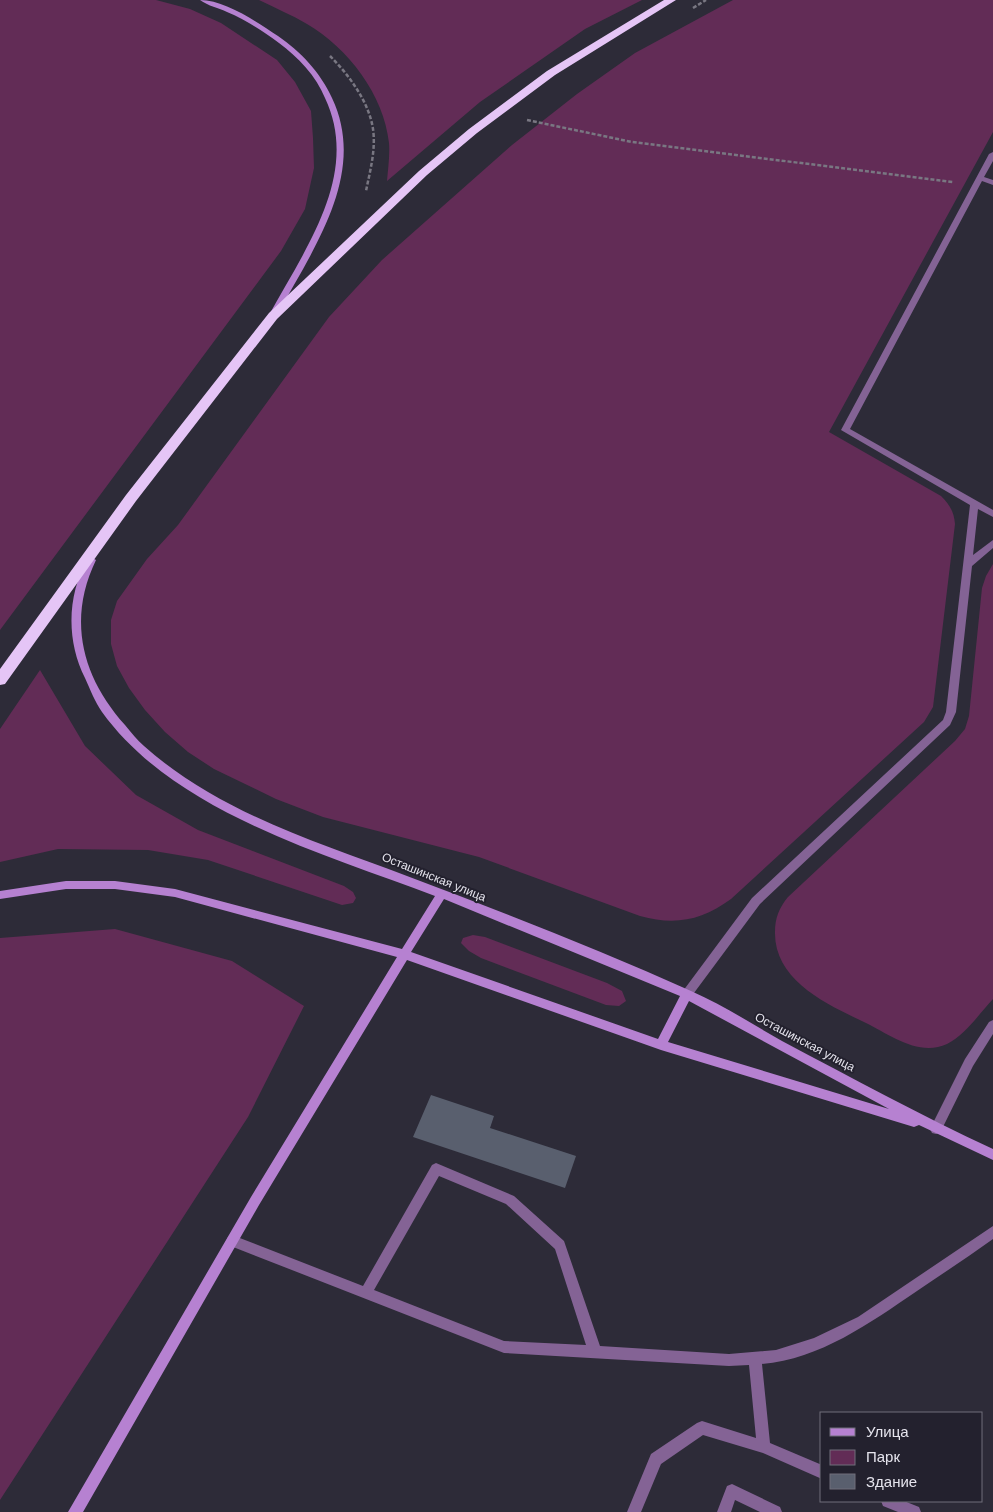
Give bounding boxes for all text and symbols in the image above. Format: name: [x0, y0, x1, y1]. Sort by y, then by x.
street label: Осташинская улица: [379, 849, 489, 905]
street label: Осташинская улица: [752, 1009, 858, 1075]
legend: [820, 1412, 983, 1502]
text: Улица: [866, 1422, 909, 1442]
text: Парк: [866, 1447, 900, 1467]
text: Здание: [866, 1472, 917, 1492]

